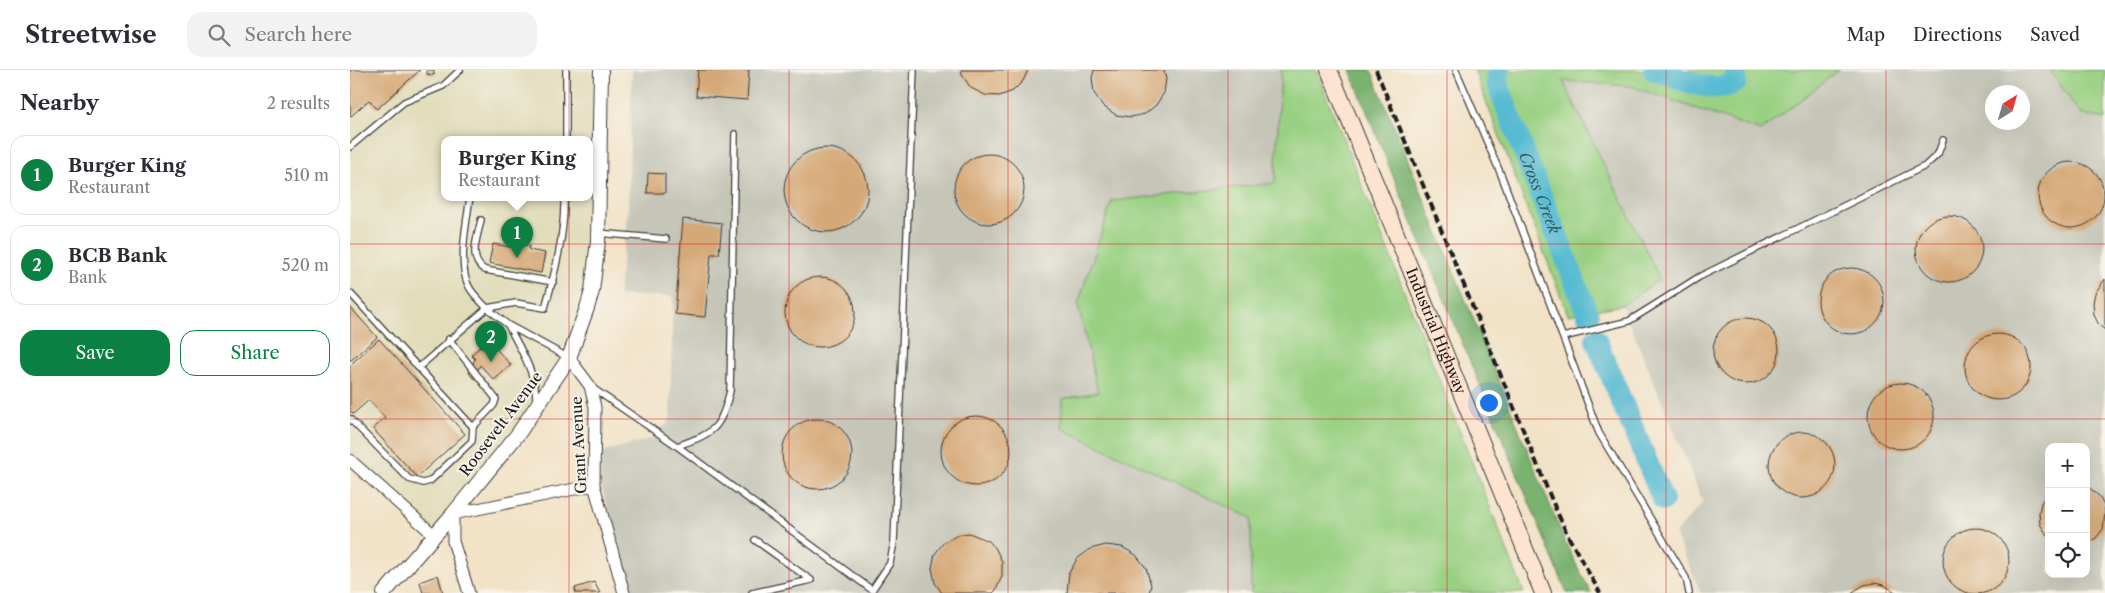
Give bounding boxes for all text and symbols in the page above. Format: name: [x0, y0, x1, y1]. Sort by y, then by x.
search box: [187, 12, 537, 57]
text: Streetwise: [25, 20, 157, 49]
icon: search: [205, 21, 233, 49]
text: Search here: [245, 23, 352, 46]
text: Map: [1846, 24, 1885, 46]
text: Directions: [1913, 24, 2002, 46]
text: Saved: [2030, 24, 2080, 46]
north arrow: [1985, 85, 2030, 130]
text: Nearby: [20, 90, 99, 115]
text: 2 results: [267, 93, 330, 113]
popup: [441, 136, 593, 201]
text: Burger King: [458, 147, 576, 170]
water label: Cross Creek: [1515, 149, 1565, 237]
text: Burger King: [68, 154, 186, 177]
text: 1: [33, 165, 41, 185]
text: 510 m: [284, 165, 329, 185]
text: Restaurant: [458, 170, 540, 190]
text: Restaurant: [68, 177, 150, 197]
pin: 1: [501, 217, 533, 258]
text: BCB Bank: [68, 244, 167, 267]
text: 2: [32, 255, 42, 275]
text: 520 m: [282, 255, 329, 275]
street label: Industrial Highway: [1402, 265, 1471, 397]
text: Bank: [68, 267, 107, 287]
pin: 2: [475, 321, 507, 362]
button: Save: [20, 330, 170, 376]
button: Share: [180, 330, 330, 376]
street label: Roosevelt Avenue: [455, 367, 546, 480]
your location: [1476, 390, 1502, 416]
street label: Grant Avenue: [566, 396, 591, 494]
map controls: [2045, 443, 2090, 578]
button: +: [2045, 443, 2090, 488]
button: −: [2045, 488, 2090, 533]
button: locate: [2045, 533, 2090, 578]

